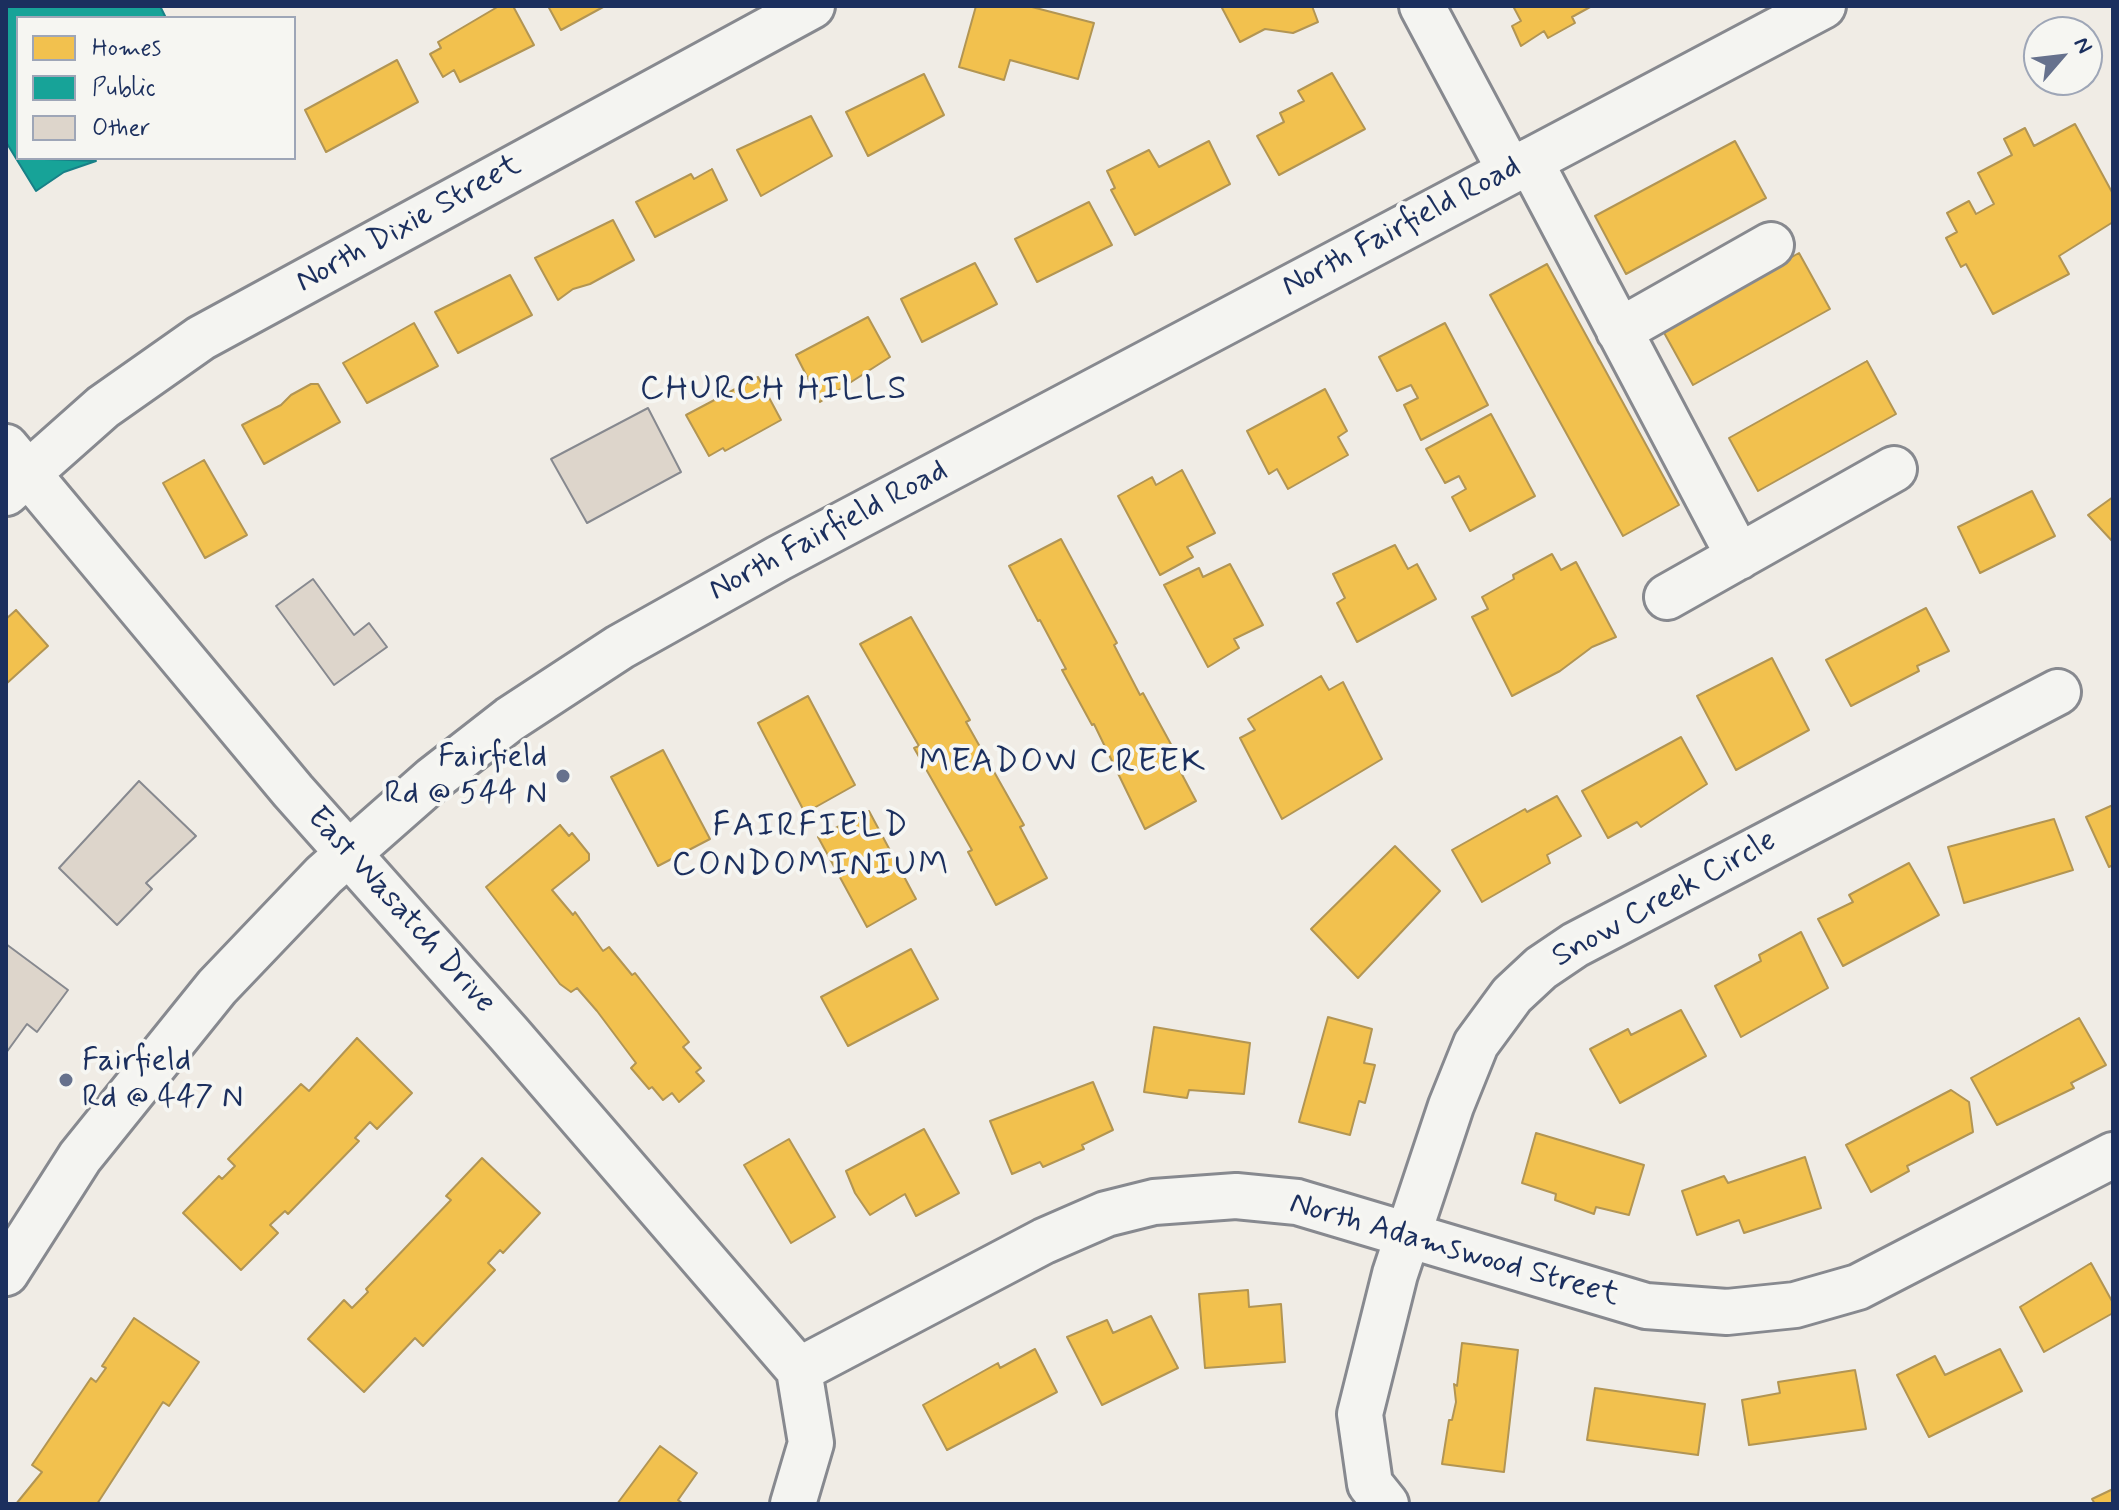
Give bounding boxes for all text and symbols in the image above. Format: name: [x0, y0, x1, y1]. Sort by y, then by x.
legend: [16, 16, 296, 160]
north arrow: [2023, 16, 2103, 96]
text: Homes: [92, 33, 161, 64]
text: N: [2067, 33, 2098, 59]
text: Public: [92, 73, 156, 104]
text: Other: [92, 113, 150, 144]
street label: North Dixie Street: [290, 147, 528, 303]
street label: North Fairfield Road: [1276, 149, 1528, 307]
district label: CHURCH HILLS: [643, 371, 905, 411]
street label: North Fairfield Road: [703, 453, 955, 611]
place label: Fairfield Rd @ 544 N: [384, 739, 547, 814]
district label: MEADOW CREEK: [922, 744, 1204, 784]
marker: Fairfield Rd @ 544 N: [554, 767, 572, 785]
street label: East Wasatch Drive: [297, 800, 503, 1022]
district label: FAIRFIELD CONDOMINIUM: [676, 808, 946, 888]
street label: Snow Creek Circle: [1546, 823, 1784, 977]
place label: Fairfield Rd @ 447 N: [82, 1043, 243, 1118]
marker: Fairfield Rd @ 447 N: [57, 1071, 75, 1089]
street label: North Adamswood Street: [1285, 1186, 1623, 1316]

